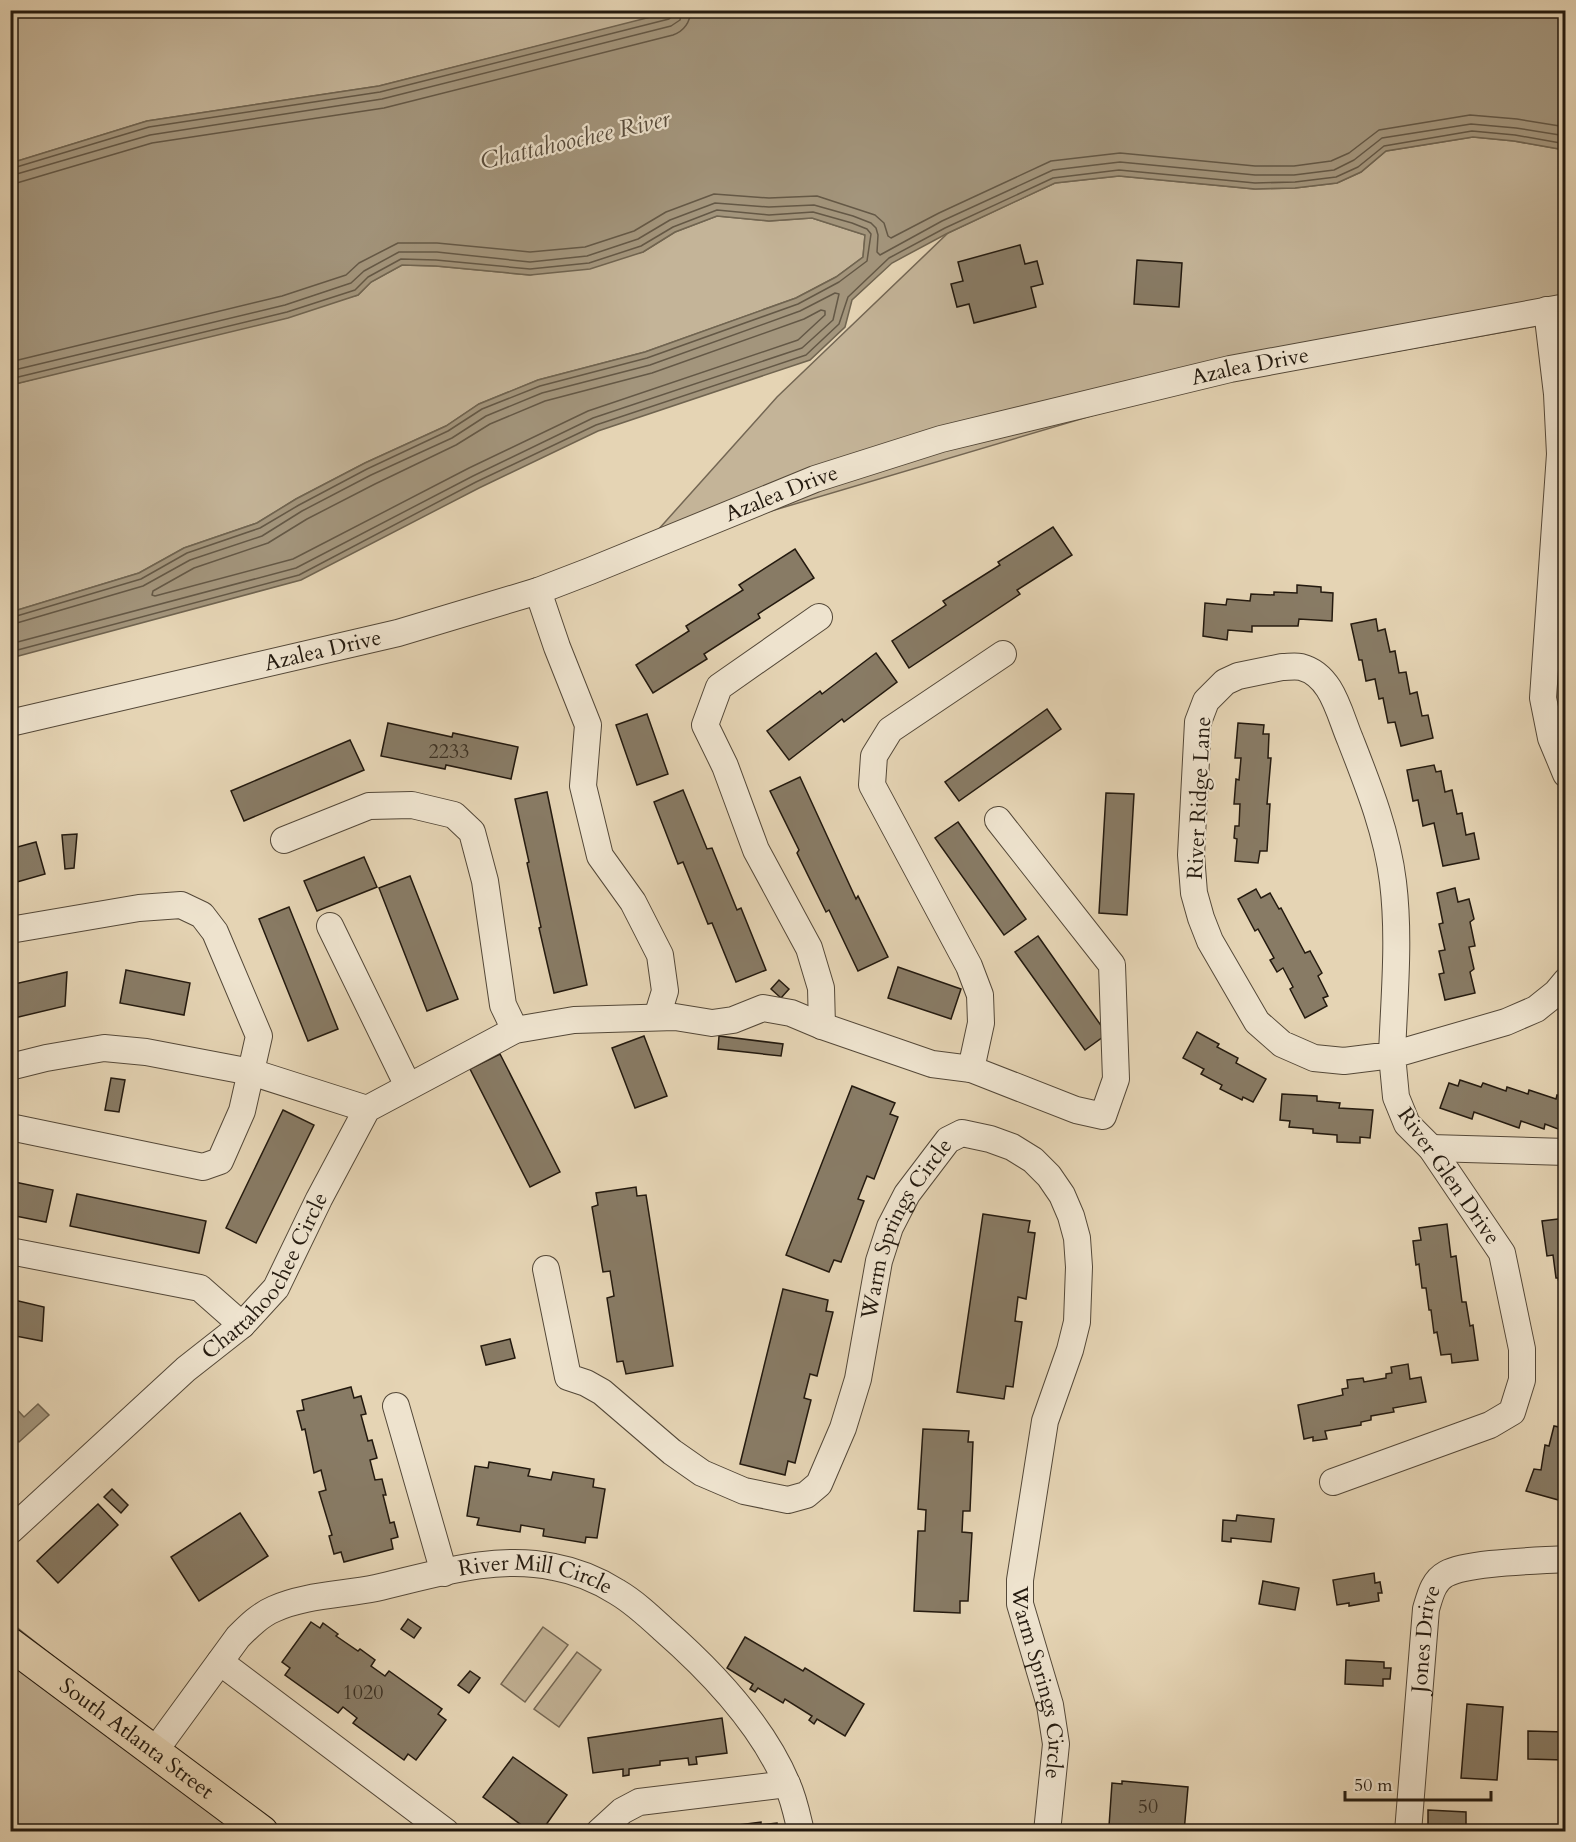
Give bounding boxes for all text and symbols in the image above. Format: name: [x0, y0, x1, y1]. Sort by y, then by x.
water label: Chattahoochee River: [477, 102, 674, 178]
street label: Azalea Drive: [1188, 340, 1311, 393]
street label: Azalea Drive: [721, 458, 842, 529]
street label: Azalea Drive: [261, 622, 384, 679]
street label: River Ridge Lane: [1180, 716, 1218, 880]
house number: 2233: [429, 738, 469, 765]
street label: River Glen Drive: [1391, 1101, 1507, 1251]
street label: Warm Springs Circle: [854, 1132, 959, 1323]
street label: Chattahoochee Circle: [195, 1187, 335, 1366]
street label: River Mill Circle: [456, 1548, 618, 1601]
street label: Jones Drive: [1404, 1580, 1448, 1697]
street label: Warm Springs Circle: [1005, 1585, 1071, 1780]
street label: South Atlanta Street: [53, 1671, 220, 1806]
house number: 1020: [343, 1679, 383, 1706]
scale bar: [1345, 1764, 1490, 1802]
text: 50 m: [1354, 1773, 1393, 1798]
house number: 50: [1138, 1793, 1158, 1820]

